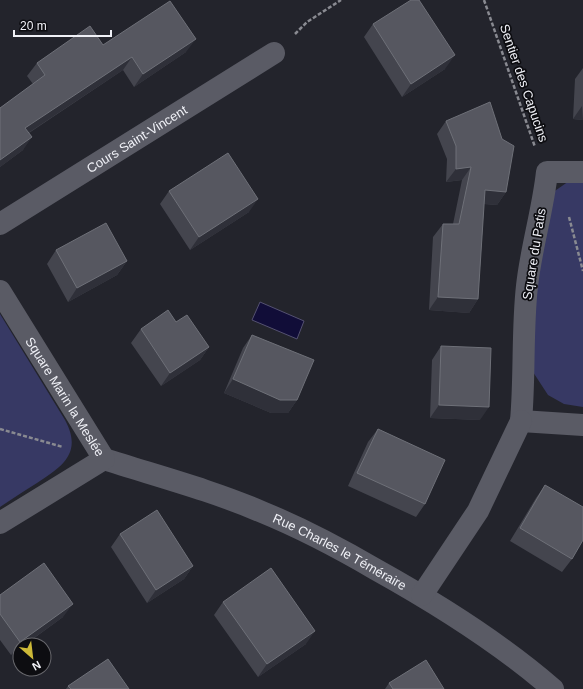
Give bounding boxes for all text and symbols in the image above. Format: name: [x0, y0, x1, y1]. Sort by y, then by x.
scale bar: [14, 12, 111, 38]
text: 20 m: [20, 19, 47, 33]
street label: Sentier des Capucins: [497, 22, 551, 144]
street label: Cours Saint-Vincent: [84, 102, 190, 176]
street label: Square du Patis: [519, 207, 549, 301]
street label: Square Marin la Meslée: [23, 334, 108, 459]
street label: Rue Charles le Téméraire: [271, 510, 409, 593]
north arrow: [12, 637, 52, 677]
text: N: [30, 659, 43, 673]

